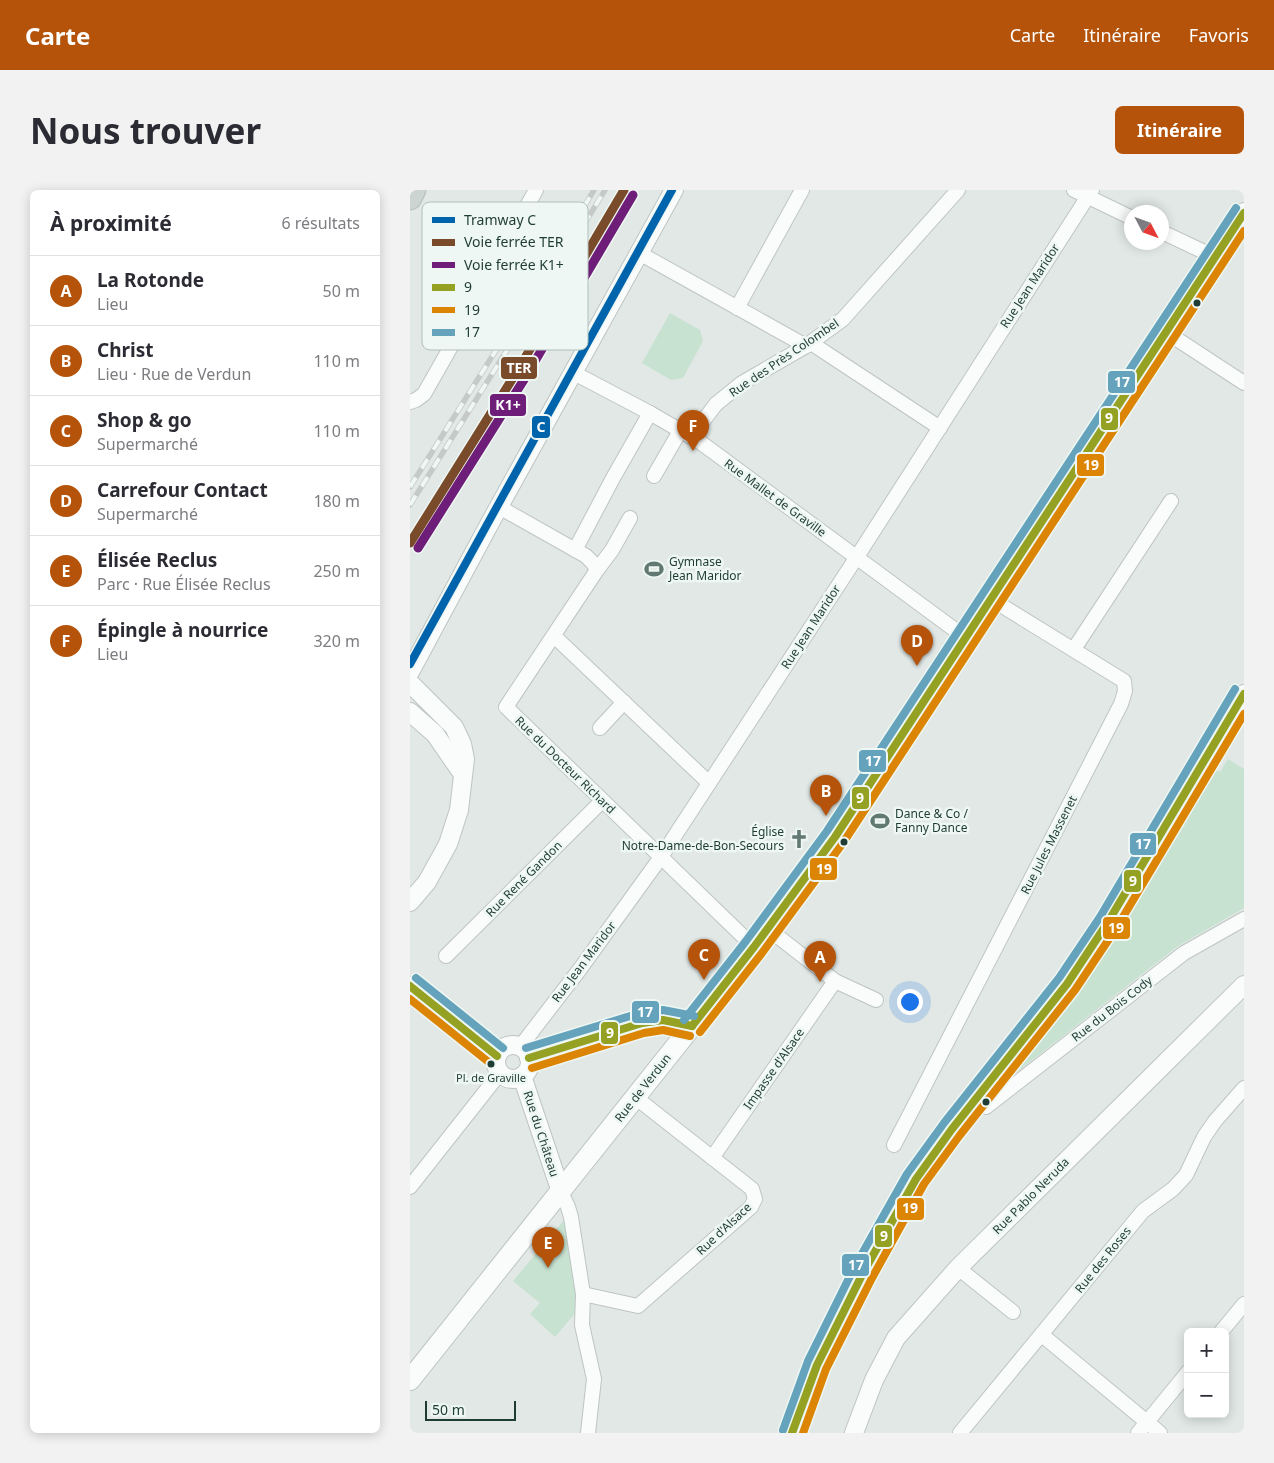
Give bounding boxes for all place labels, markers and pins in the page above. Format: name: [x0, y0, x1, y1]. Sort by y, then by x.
unlabelled marker: [1192, 298, 1202, 308]
pin: F: [677, 410, 709, 451]
place label: Gymnase Jean Maridor: [668, 553, 742, 584]
sports icon: Gymnase Jean Maridor: [643, 558, 665, 580]
pin: D: [901, 625, 933, 666]
pin: B: [810, 775, 842, 816]
place label: Dance & Co / Fanny Dance: [895, 805, 968, 836]
sports icon: Dance & Co / Fanny Dance: [869, 810, 891, 832]
place label: Église Notre-Dame-de-Bon-Secours: [622, 823, 784, 854]
church icon: Église Notre-Dame-de-Bon-Secours: [788, 828, 810, 850]
unlabelled marker: [839, 837, 849, 847]
pin: C: [688, 939, 720, 980]
pin: A: [804, 941, 836, 982]
marker: Pl. de Graville: [486, 1059, 496, 1069]
place label: Pl. de Graville: [456, 1070, 526, 1085]
unlabelled marker: [981, 1097, 991, 1107]
pin: E: [532, 1227, 564, 1268]

